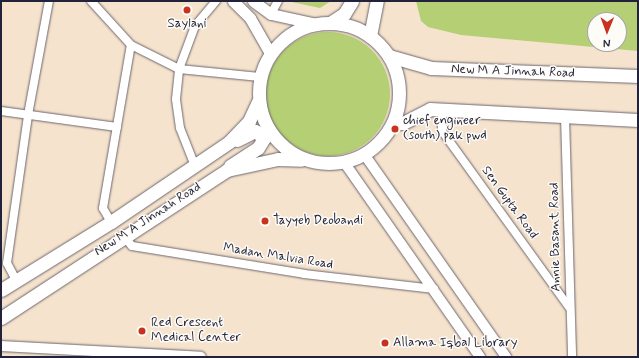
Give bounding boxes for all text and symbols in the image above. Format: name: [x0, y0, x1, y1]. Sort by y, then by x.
marker: Saylani: [182, 5, 192, 15]
north arrow: [587, 12, 627, 52]
place label: Saylani: [168, 16, 206, 32]
text: N: [603, 36, 611, 50]
street label: New M A Jinnah Road: [451, 62, 575, 82]
place label: chief engineer (south) pak pwd: [403, 114, 487, 145]
marker: chief engineer (south) pak pwd: [390, 124, 400, 134]
street label: Sen Gupta Road: [477, 163, 541, 243]
street label: New M A Jinnah Road: [92, 180, 204, 260]
street label: Annie Basant Road: [547, 182, 565, 292]
place label: Tayyeb Deobandi: [273, 213, 368, 229]
marker: Tayyeb Deobandi: [260, 216, 270, 226]
street label: Madan Malvia Road: [222, 241, 334, 273]
place label: Red Crescent Medical Center: [151, 316, 238, 347]
marker: Red Crescent Medical Center: [136, 325, 148, 337]
place label: Allama Iqbal Library: [393, 335, 516, 351]
marker: Allama Iqbal Library: [380, 338, 390, 348]

